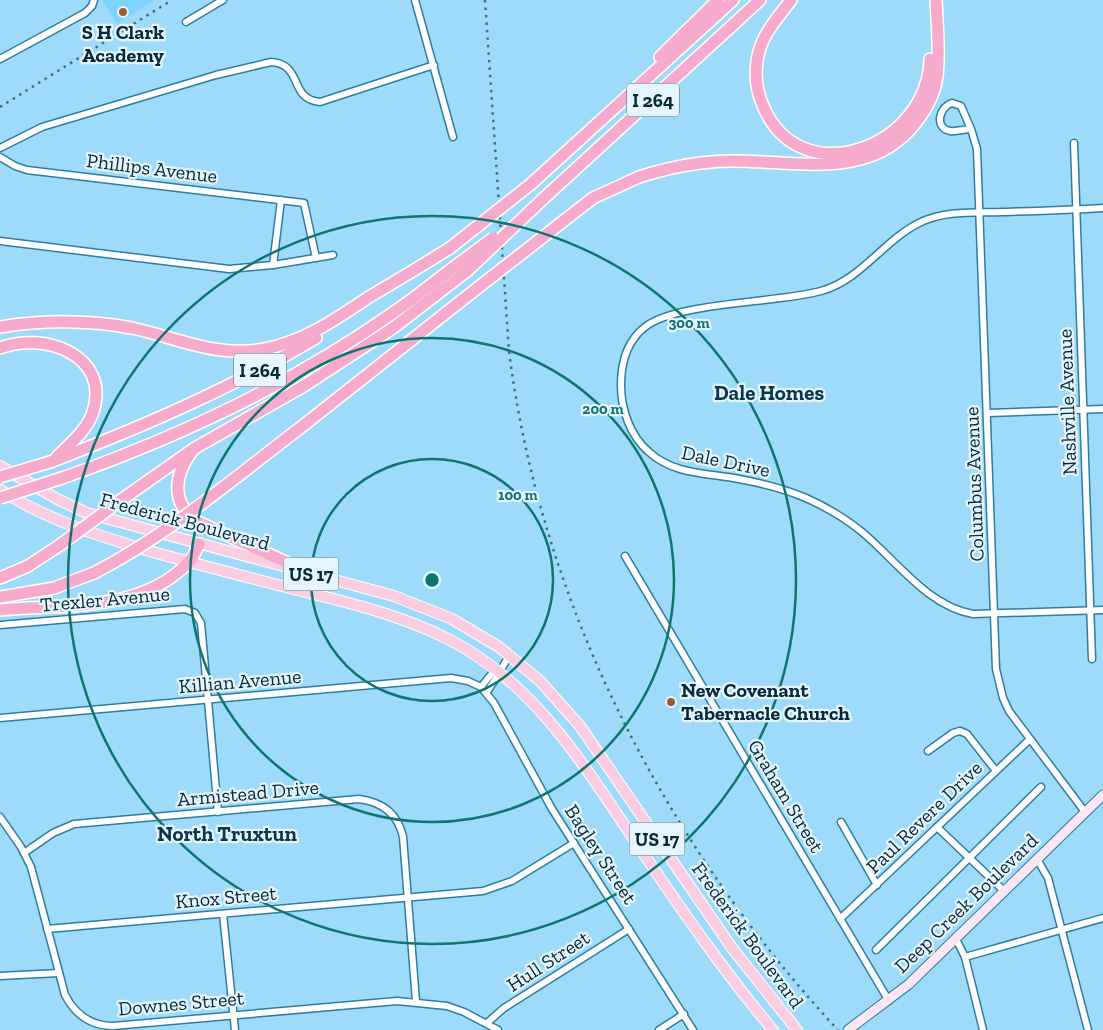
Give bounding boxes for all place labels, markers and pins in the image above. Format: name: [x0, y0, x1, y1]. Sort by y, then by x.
marker: S H Clark Academy: [117, 6, 129, 18]
place label: S H Clark Academy: [82, 20, 164, 67]
centre of rings: [423, 571, 441, 589]
place label: New Covenant Tabernacle Church: [681, 678, 850, 725]
marker: New Covenant Tabernacle Church: [665, 696, 677, 708]

